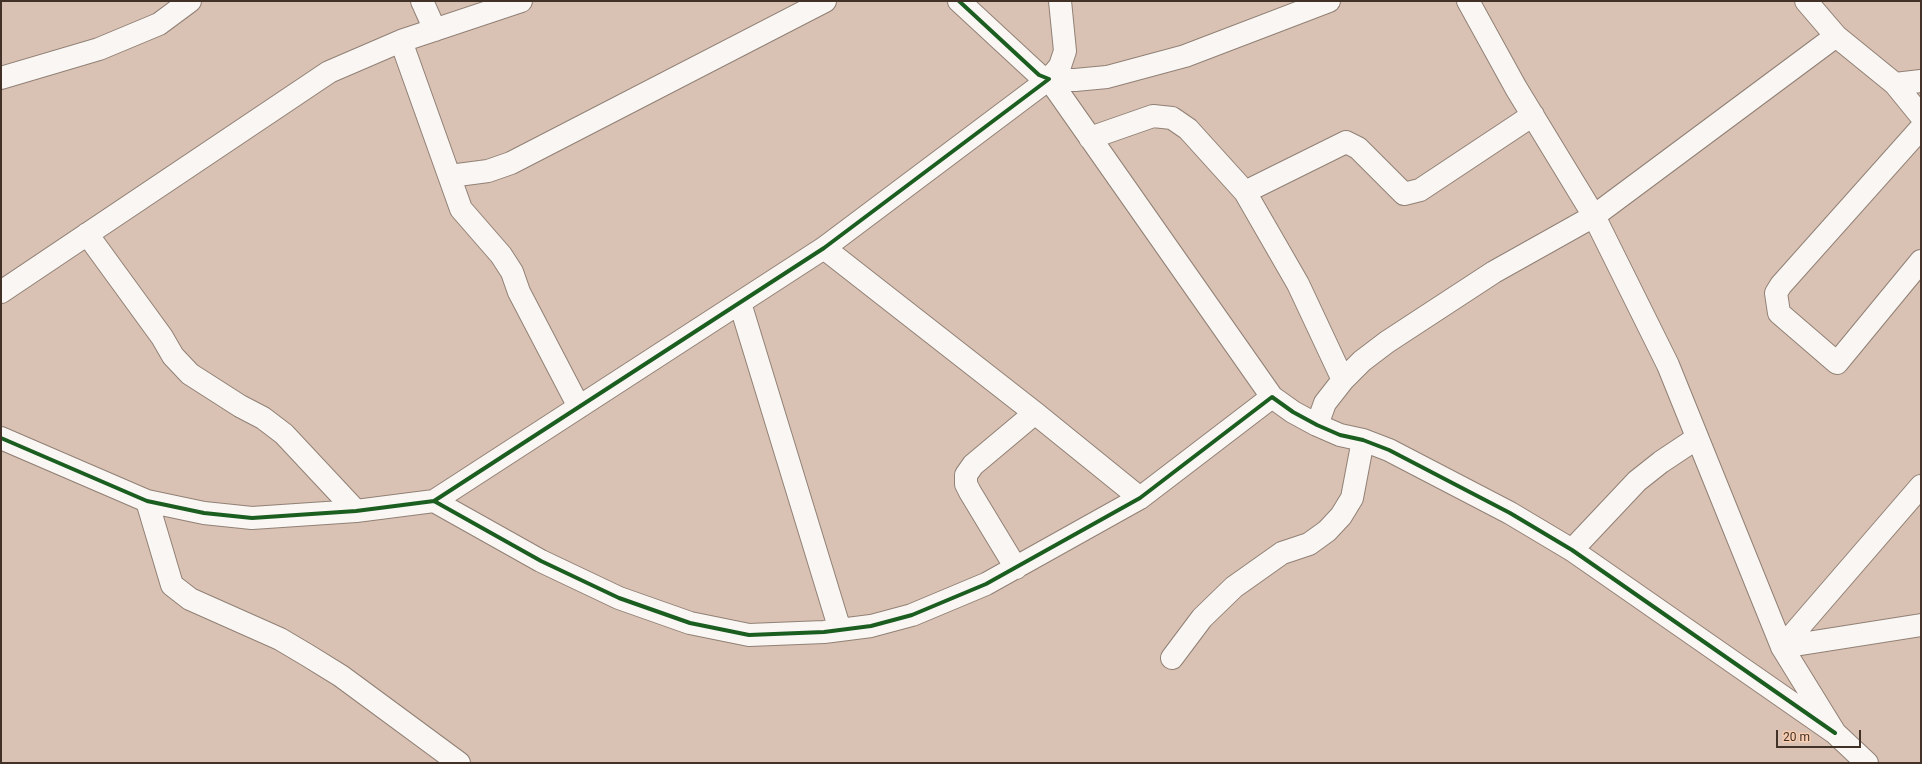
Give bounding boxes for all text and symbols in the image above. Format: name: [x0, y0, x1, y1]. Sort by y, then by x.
scale bar: [1778, 722, 1863, 748]
text: 20 m: [1783, 730, 1810, 744]

